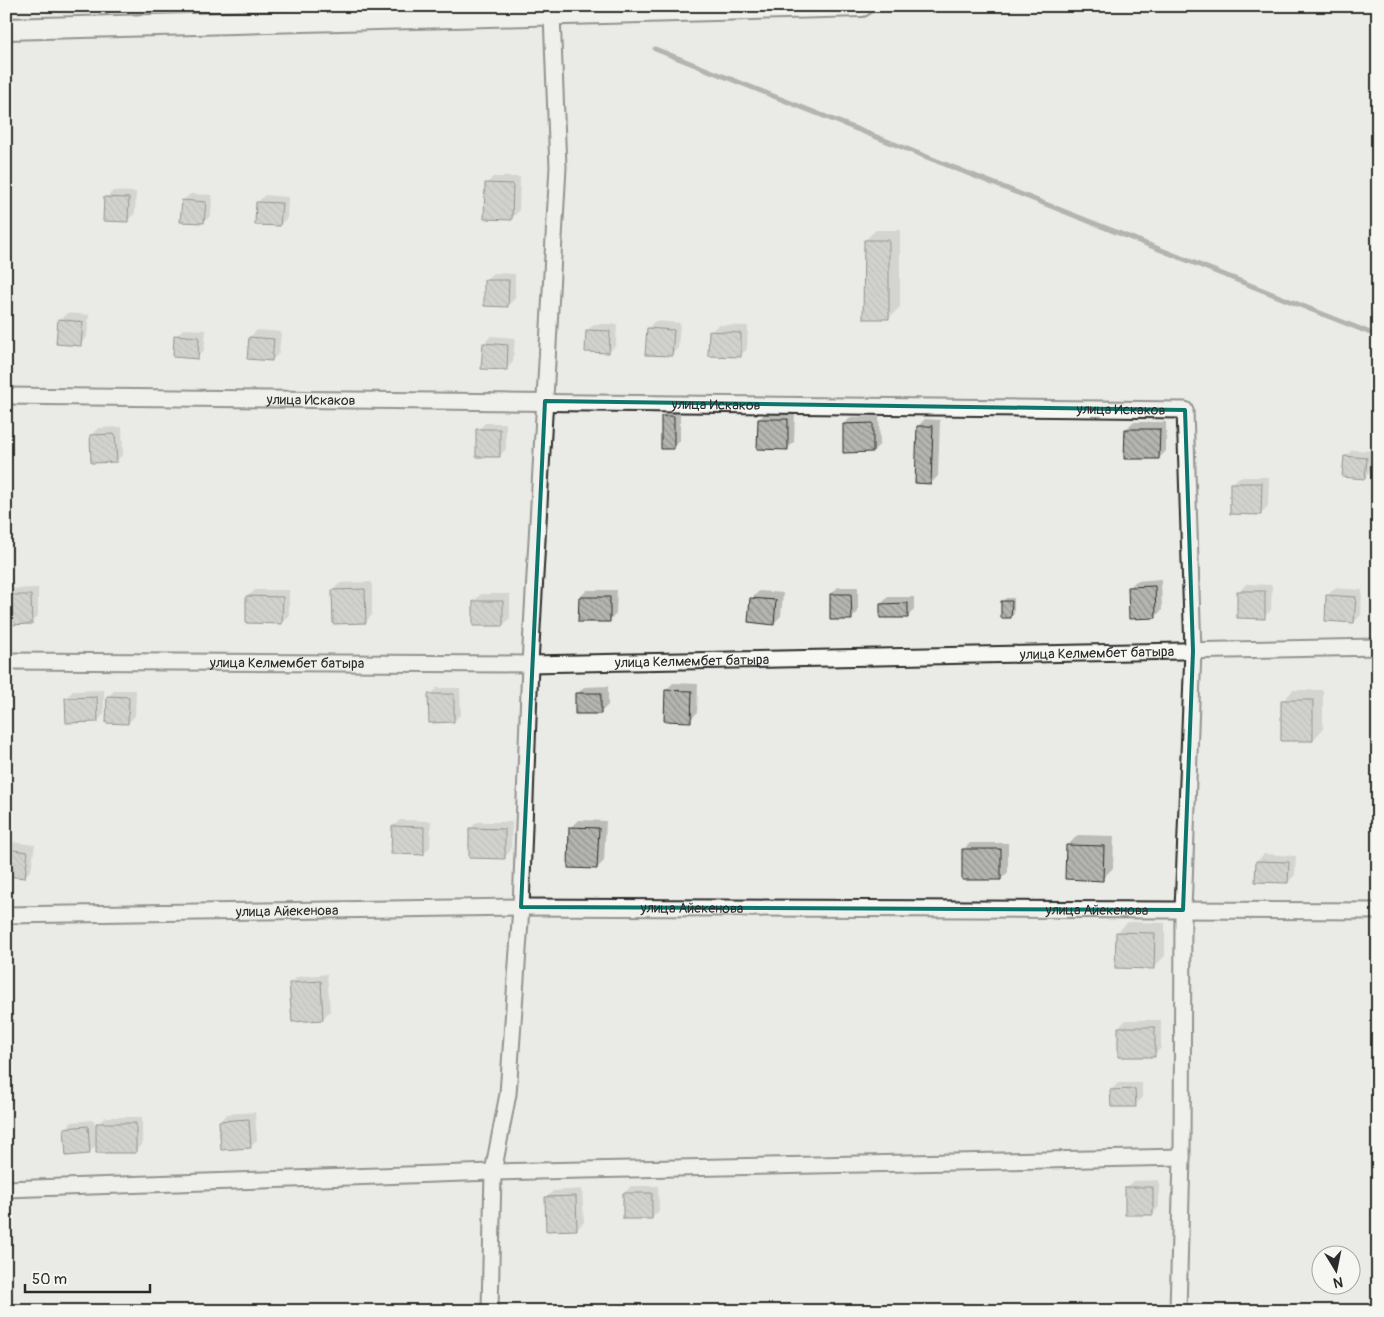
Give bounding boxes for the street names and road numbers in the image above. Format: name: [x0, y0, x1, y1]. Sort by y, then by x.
street label: улица Искаков: [265, 391, 356, 409]
street label: улица Искаков: [670, 395, 761, 413]
street label: улица Искаков: [1075, 400, 1166, 418]
street label: улица Келмембет батыра: [1019, 643, 1174, 663]
street label: улица Келмембет батыра: [614, 651, 769, 671]
street label: улица Келмембет батыра: [209, 654, 364, 672]
street label: улица Айекенова: [640, 899, 743, 917]
street label: улица Айекенова: [234, 901, 338, 920]
street label: улица Айекенова: [1045, 901, 1148, 918]

